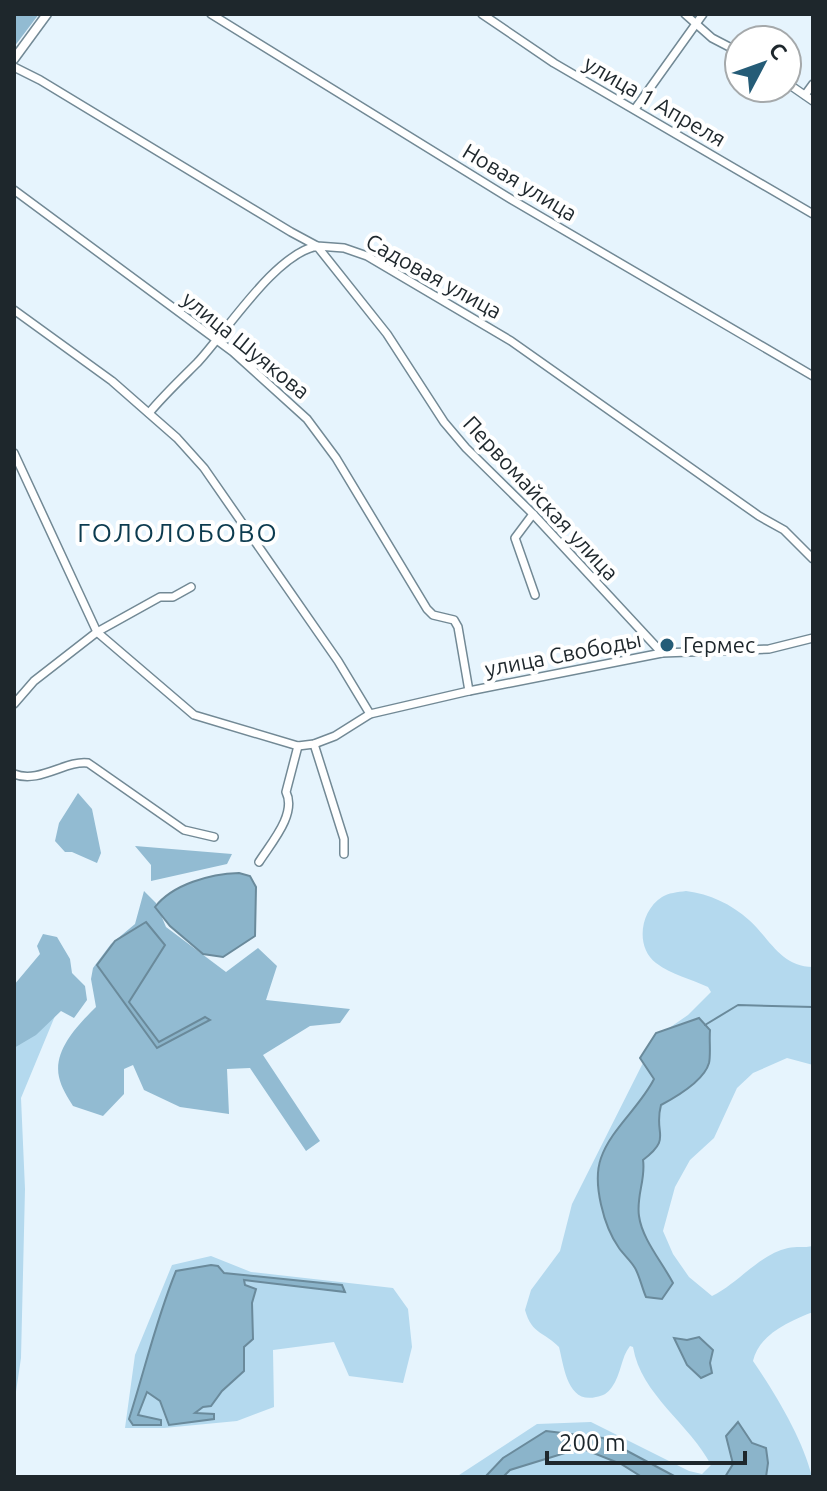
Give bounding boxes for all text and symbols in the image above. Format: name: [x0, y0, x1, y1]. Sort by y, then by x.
north arrow: [723, 24, 803, 104]
text: С: [764, 37, 793, 64]
street label: улица 1 Апреля: [580, 50, 731, 151]
street label: Новая улица: [459, 138, 582, 225]
street label: Садовая улица: [362, 228, 506, 323]
street label: улица Шуякова: [178, 286, 315, 404]
street label: Первомайская улица: [459, 410, 624, 585]
district label: ГОЛОЛОБОВО: [77, 518, 279, 547]
street label: улица Свободы: [483, 626, 643, 681]
place label: Гермес: [683, 632, 755, 657]
marker: Гермес: [658, 636, 676, 654]
scale bar: [547, 1415, 745, 1465]
text: 200 m: [559, 1429, 626, 1456]

